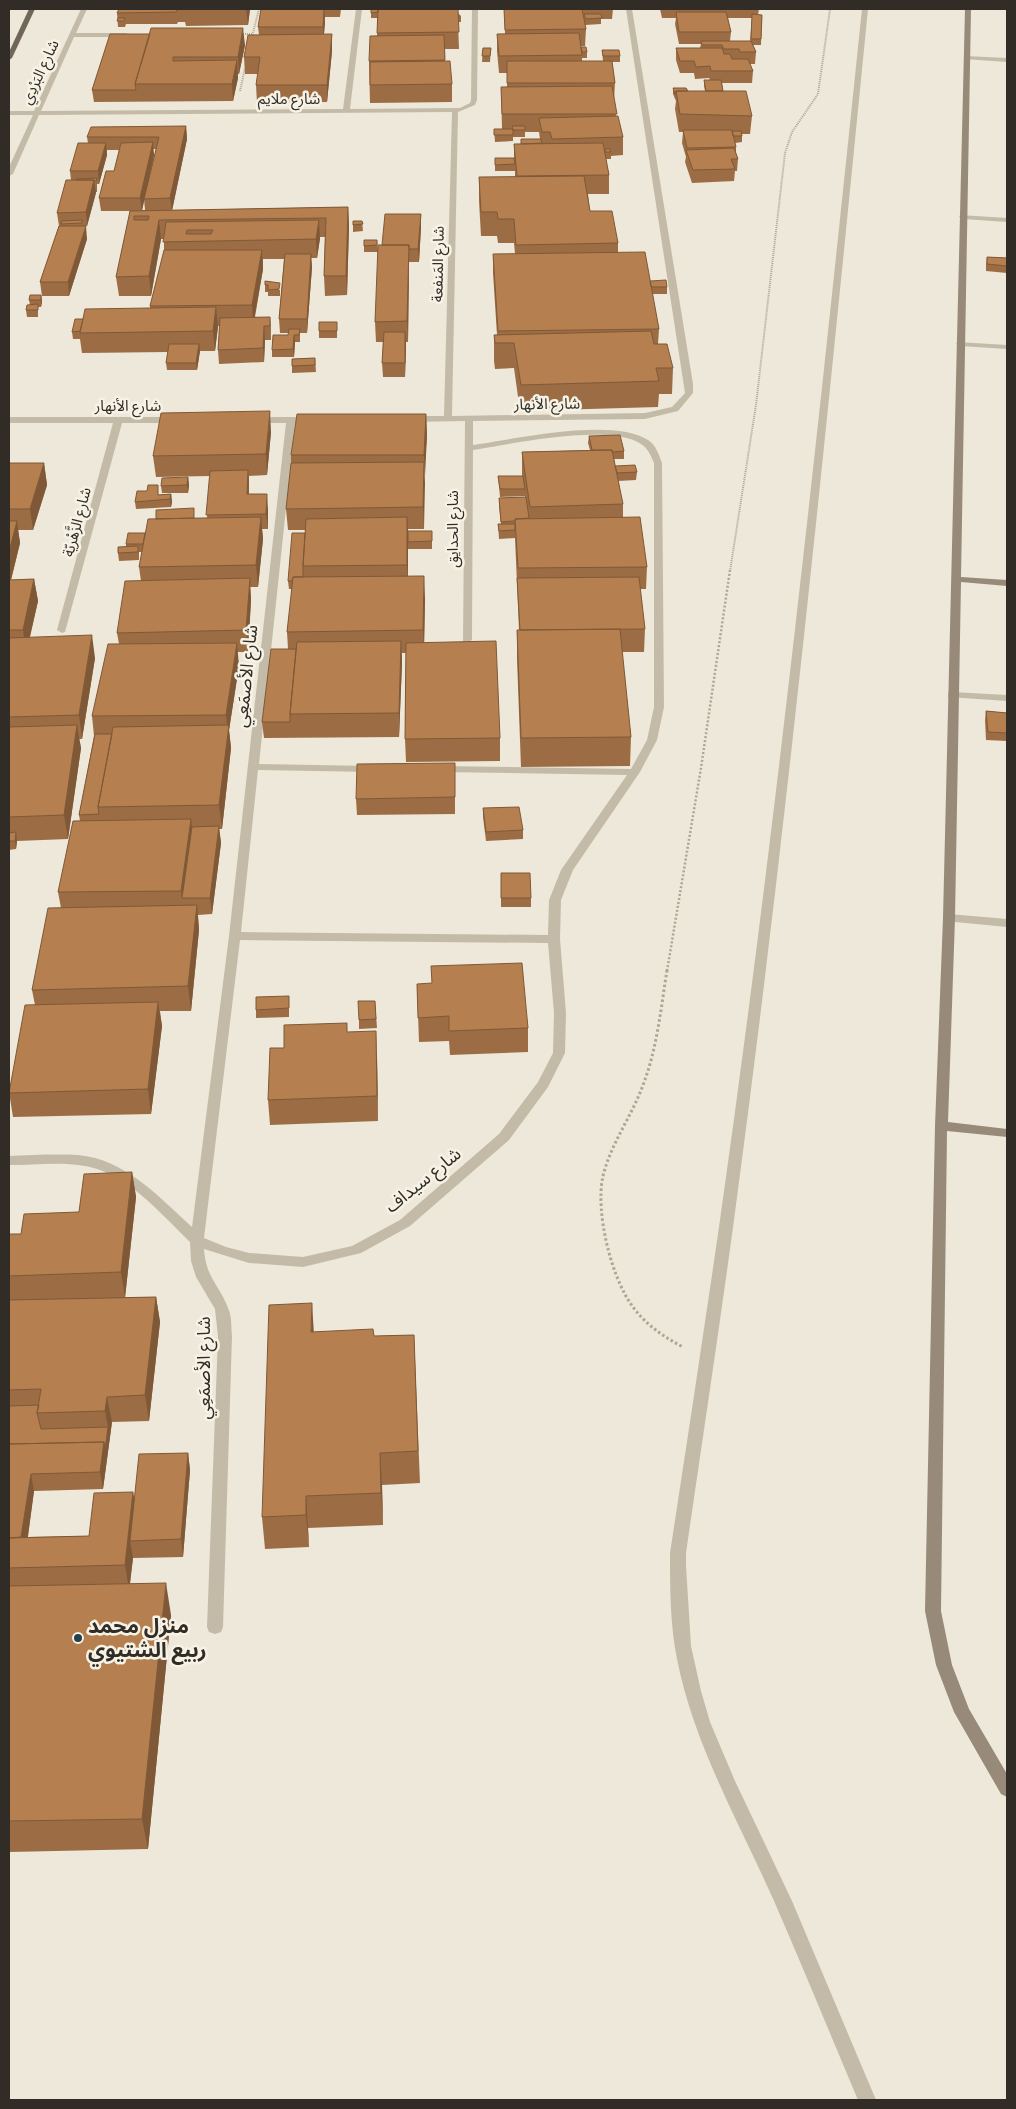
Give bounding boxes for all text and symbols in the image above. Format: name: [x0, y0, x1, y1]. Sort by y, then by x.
street label: شارع البَرْدِي: [17, 37, 66, 108]
street label: شارع ملايم: [258, 90, 320, 111]
street label: شارع المَنفعة: [428, 225, 451, 302]
street label: شارع الأنهار: [513, 394, 581, 417]
street label: شارع الأنهار: [94, 397, 161, 418]
street label: شارع الزَّهْريّة: [58, 485, 98, 560]
street label: شارع الحدايق: [444, 490, 465, 568]
street label: شارع الأصمَعِي: [230, 624, 265, 729]
street label: شارع سيداف: [381, 1143, 467, 1220]
street label: شارع الأصمَعِي: [193, 1316, 218, 1420]
place label: منزل محمد ربيع الشتيوي: [88, 1613, 207, 1667]
marker: منزل محمد ربيع الشتيوي: [72, 1632, 84, 1644]

